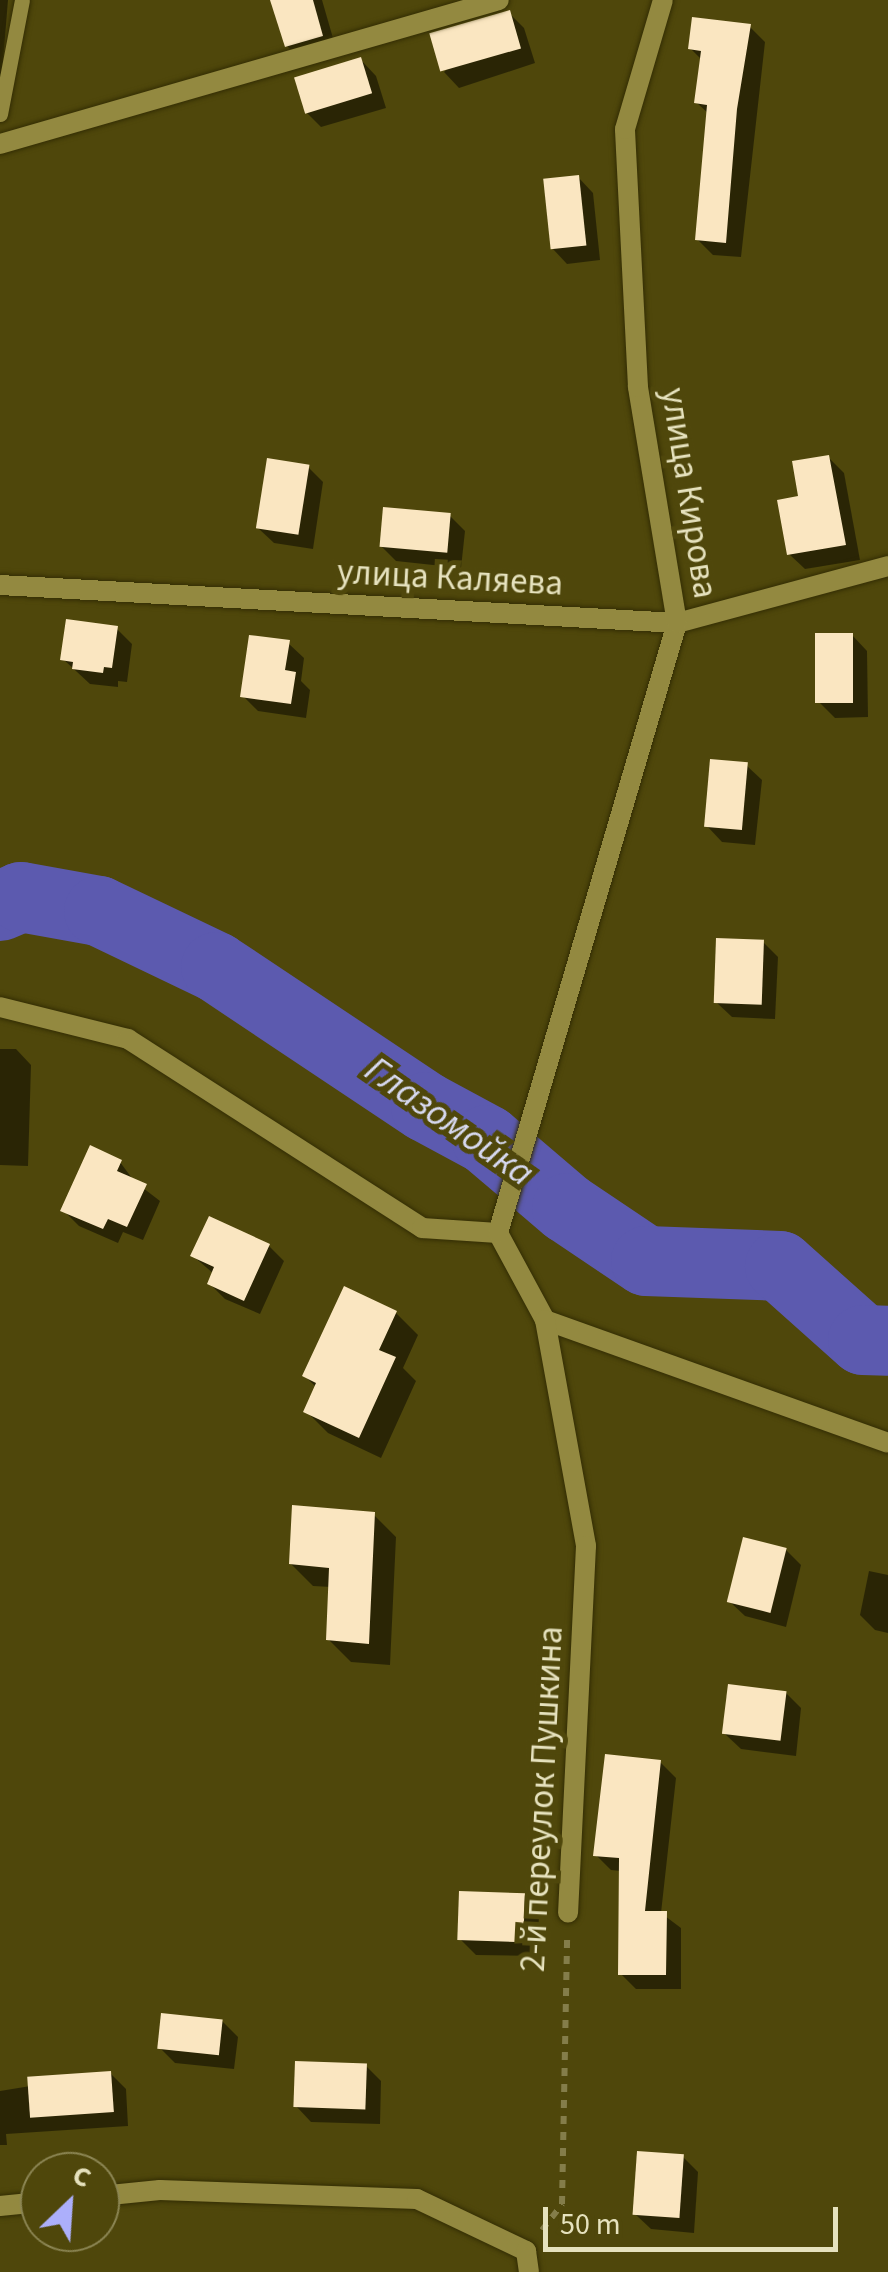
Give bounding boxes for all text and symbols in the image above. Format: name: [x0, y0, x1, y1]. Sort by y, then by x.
street label: улица Кирова: [652, 385, 726, 601]
street label: улица Каляева: [336, 551, 564, 605]
water label: Глазомойка: [356, 1047, 542, 1197]
street label: 2-й переулок Пушкина: [512, 1625, 572, 1973]
north arrow: [20, 2152, 120, 2252]
text: С: [66, 2155, 98, 2198]
scale bar: [548, 2187, 843, 2249]
text: 50 m: [560, 2203, 621, 2246]

